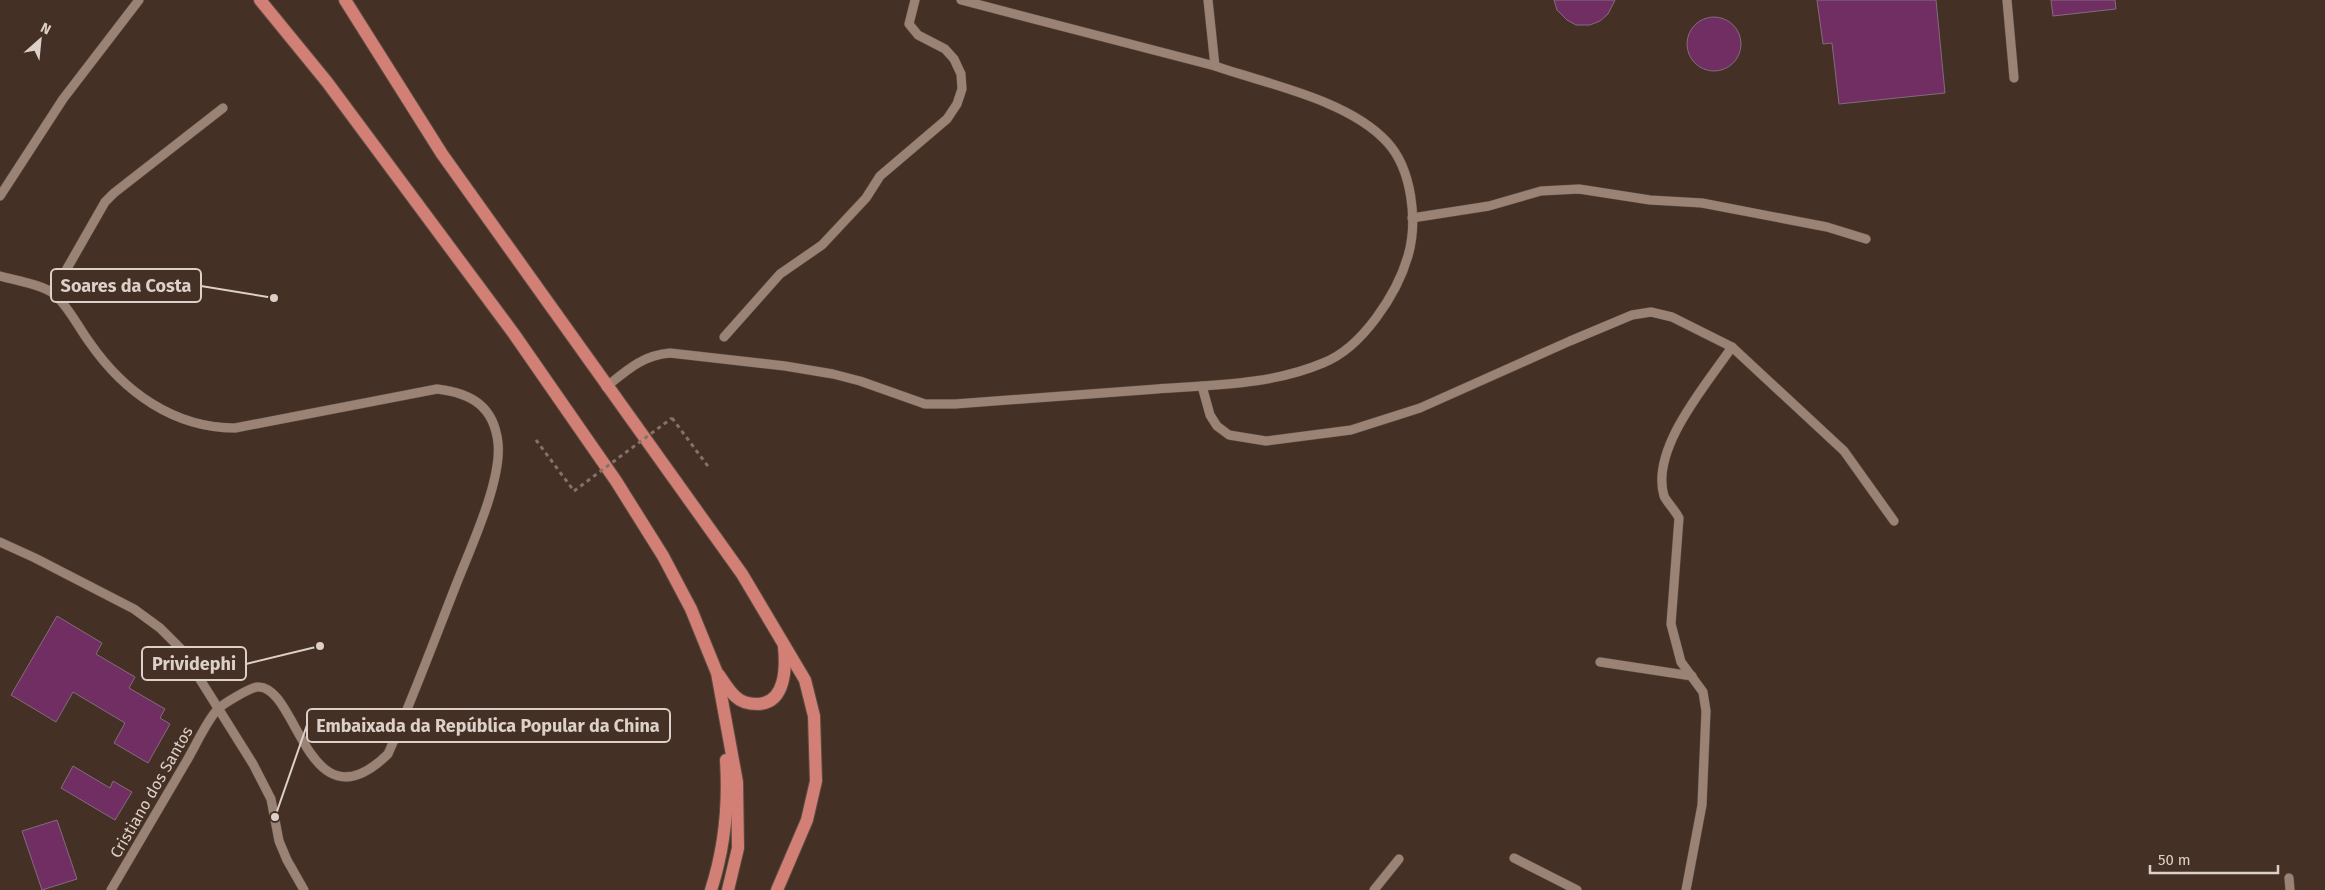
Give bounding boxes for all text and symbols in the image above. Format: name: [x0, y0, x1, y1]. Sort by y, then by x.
north arrow: [15, 15, 65, 65]
text: N: [38, 19, 54, 39]
callout: Soares da Costa: [51, 269, 201, 302]
text: Soares da Costa: [61, 275, 192, 297]
callout: Prividephi: [142, 647, 246, 680]
text: Prividephi: [152, 653, 236, 675]
callout: Embaixada da República Popular da China: [307, 709, 670, 742]
text: Embaixada da República Popular da China: [316, 715, 660, 737]
street label: Cristiano dos Santos: [106, 723, 197, 861]
scale bar: [2150, 842, 2278, 874]
text: 50 m: [2158, 851, 2191, 869]

